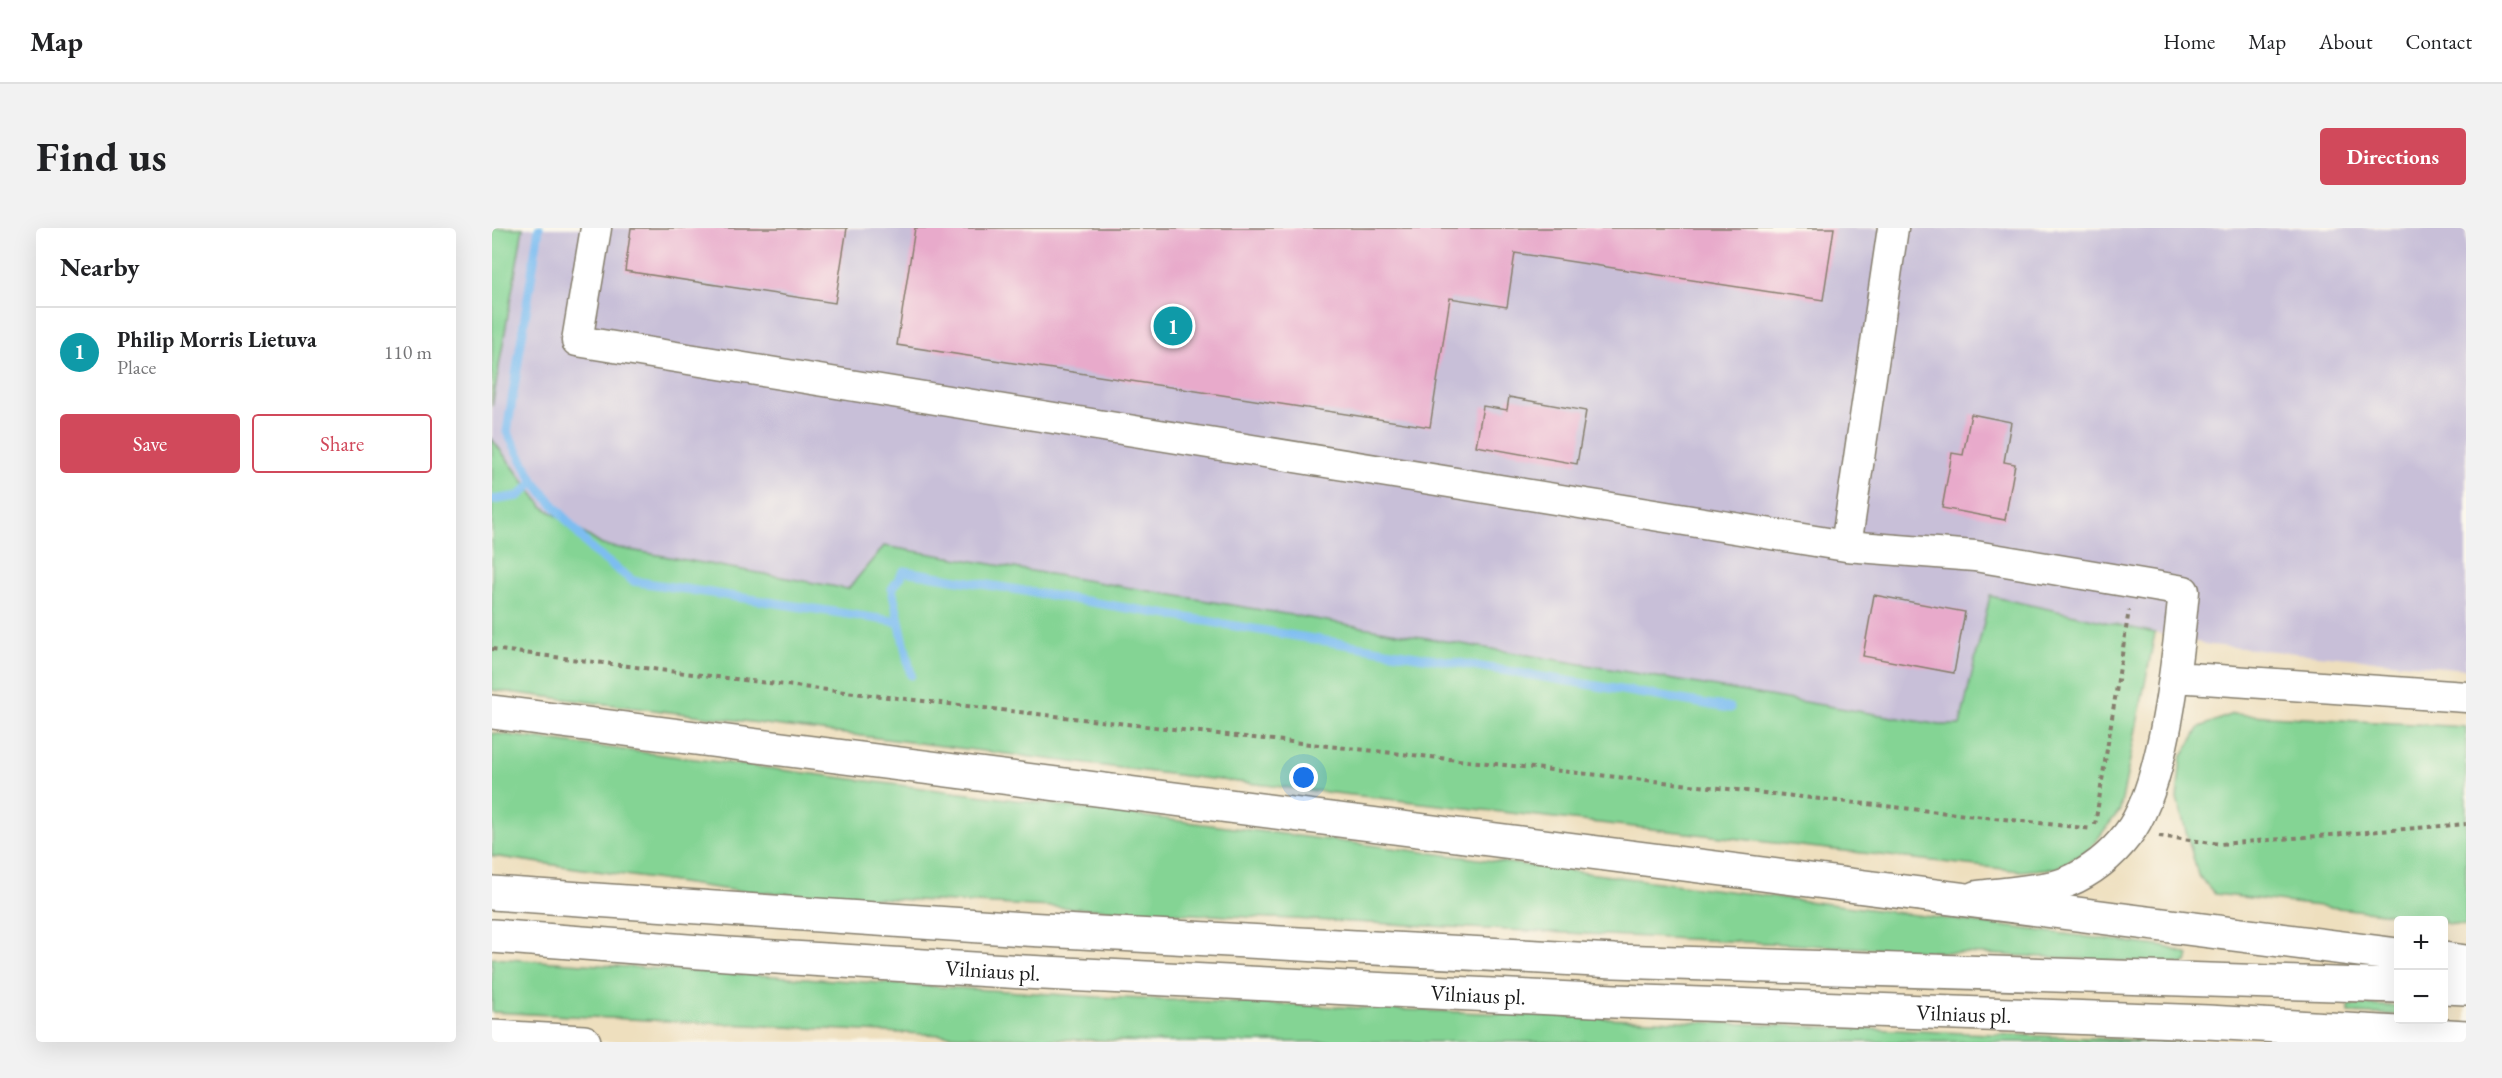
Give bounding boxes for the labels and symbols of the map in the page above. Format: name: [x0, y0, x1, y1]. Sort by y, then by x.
pin: 1: [1154, 304, 1192, 348]
your location: [1289, 763, 1318, 792]
street label: Vilniaus pl.: [944, 953, 1041, 987]
street label: Vilniaus pl.: [1430, 977, 1527, 1011]
street label: Vilniaus pl.: [1916, 997, 2012, 1030]

